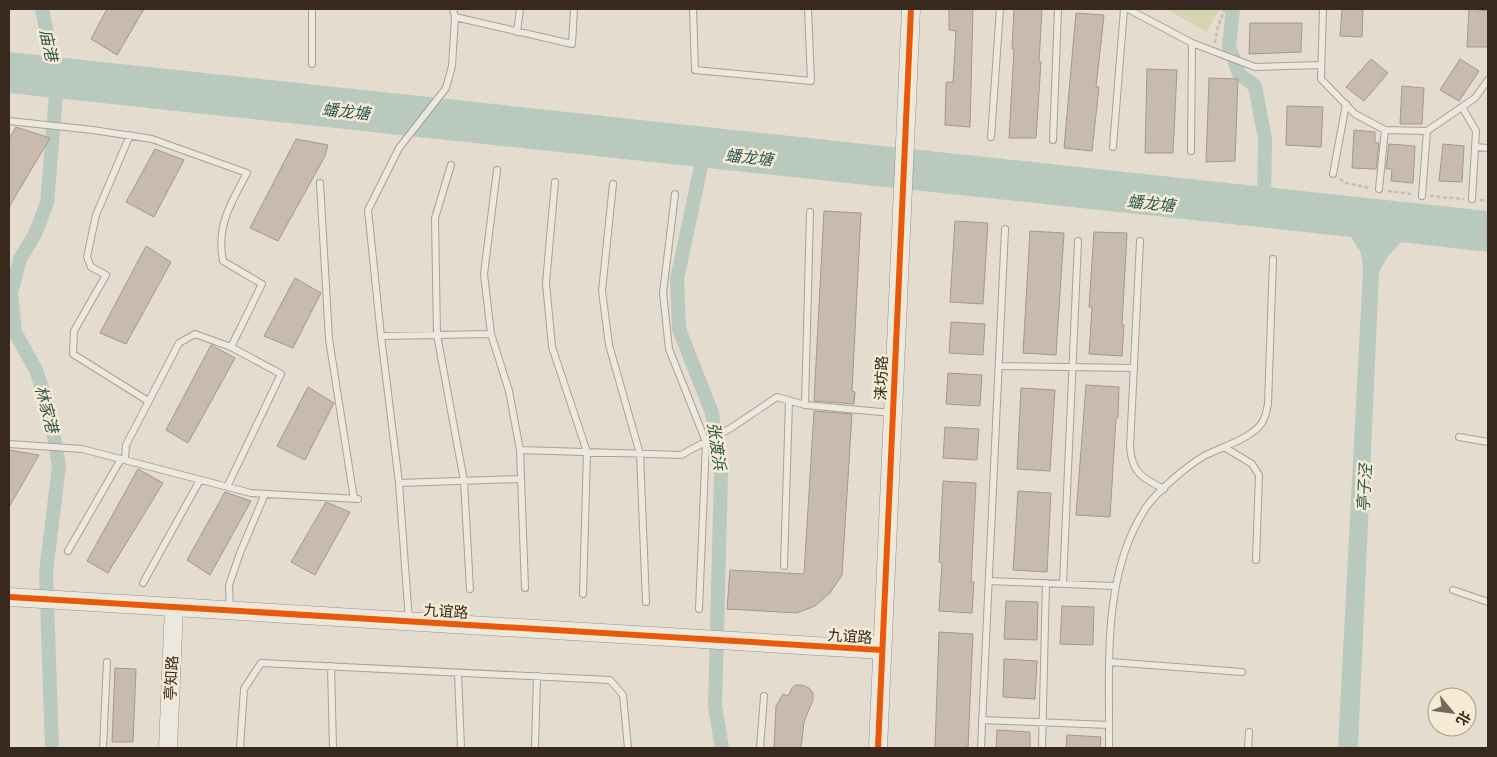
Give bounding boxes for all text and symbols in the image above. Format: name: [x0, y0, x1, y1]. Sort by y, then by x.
water label: 庙港: [36, 27, 63, 65]
water label: 蟠龙塘: [321, 99, 374, 124]
water label: 蟠龙塘: [724, 145, 777, 170]
water label: 蟠龙塘: [1126, 191, 1179, 216]
street label: 涞坊路: [871, 355, 891, 401]
water label: 林家港: [31, 383, 63, 437]
water label: 张渡浜: [704, 421, 731, 473]
water label: 亭子泾: [1353, 462, 1375, 512]
street label: 九谊路: [423, 600, 469, 622]
street label: 九谊路: [827, 625, 873, 647]
street label: 亭知路: [160, 655, 182, 701]
north arrow: [1427, 687, 1477, 737]
text: 北: [1452, 708, 1475, 729]

